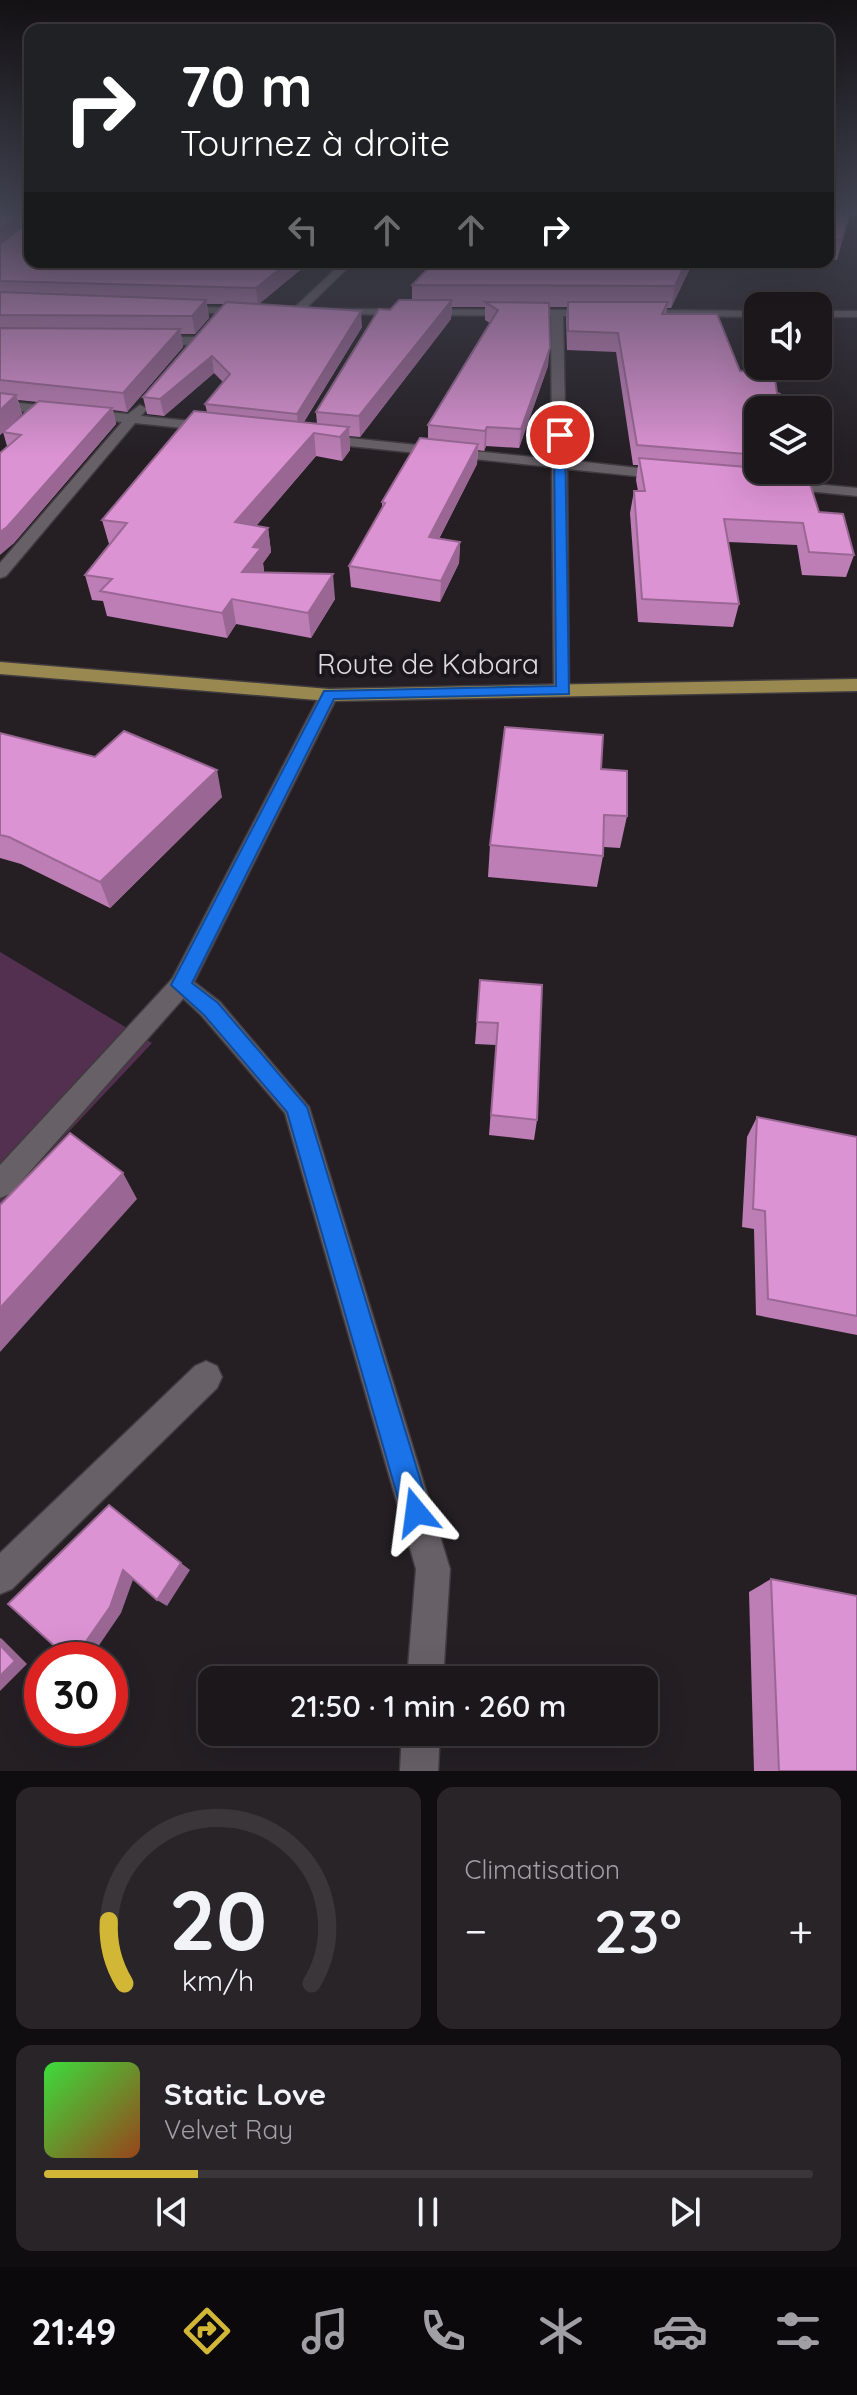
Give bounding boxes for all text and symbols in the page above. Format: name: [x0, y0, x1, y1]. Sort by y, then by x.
text: 70 m: [180, 51, 312, 121]
icon: right: [48, 56, 152, 160]
text: Tournez à droite: [180, 120, 450, 165]
icon: left: [281, 208, 325, 252]
icon: ahead: [365, 208, 409, 252]
icon: ahead: [449, 208, 493, 252]
icon: right: [533, 208, 577, 252]
map controls: [744, 292, 832, 484]
button: sound: [744, 292, 832, 380]
button: layers: [744, 396, 832, 484]
pin: [526, 401, 594, 469]
icon: arrive: [538, 413, 582, 457]
street label: Route de Kabara: [317, 646, 539, 681]
position arrow: [374, 1470, 458, 1554]
speed limit sign: 30: [24, 1642, 128, 1746]
text: 21:50 · 1 min · 260 m: [290, 1687, 566, 1725]
text: Climatisation: [465, 1853, 620, 1886]
text: 20: [169, 1867, 267, 1971]
text: 23°: [594, 1893, 682, 1968]
text: −: [465, 1903, 487, 1958]
text: +: [788, 1903, 813, 1958]
text: km/h: [182, 1962, 255, 1998]
text: Static Love: [164, 2075, 326, 2113]
text: Velvet Ray: [164, 2113, 293, 2146]
icon: previous: [150, 2190, 194, 2234]
icon: pause: [406, 2190, 450, 2234]
icon: next: [663, 2190, 707, 2234]
icon: directions: [179, 2303, 235, 2359]
icon: music: [297, 2303, 353, 2359]
icon: phone: [415, 2303, 471, 2359]
icon: climate: [533, 2303, 589, 2359]
icon: car: [652, 2303, 708, 2359]
icon: filters: [770, 2303, 826, 2359]
text: 21:49: [31, 2309, 116, 2354]

